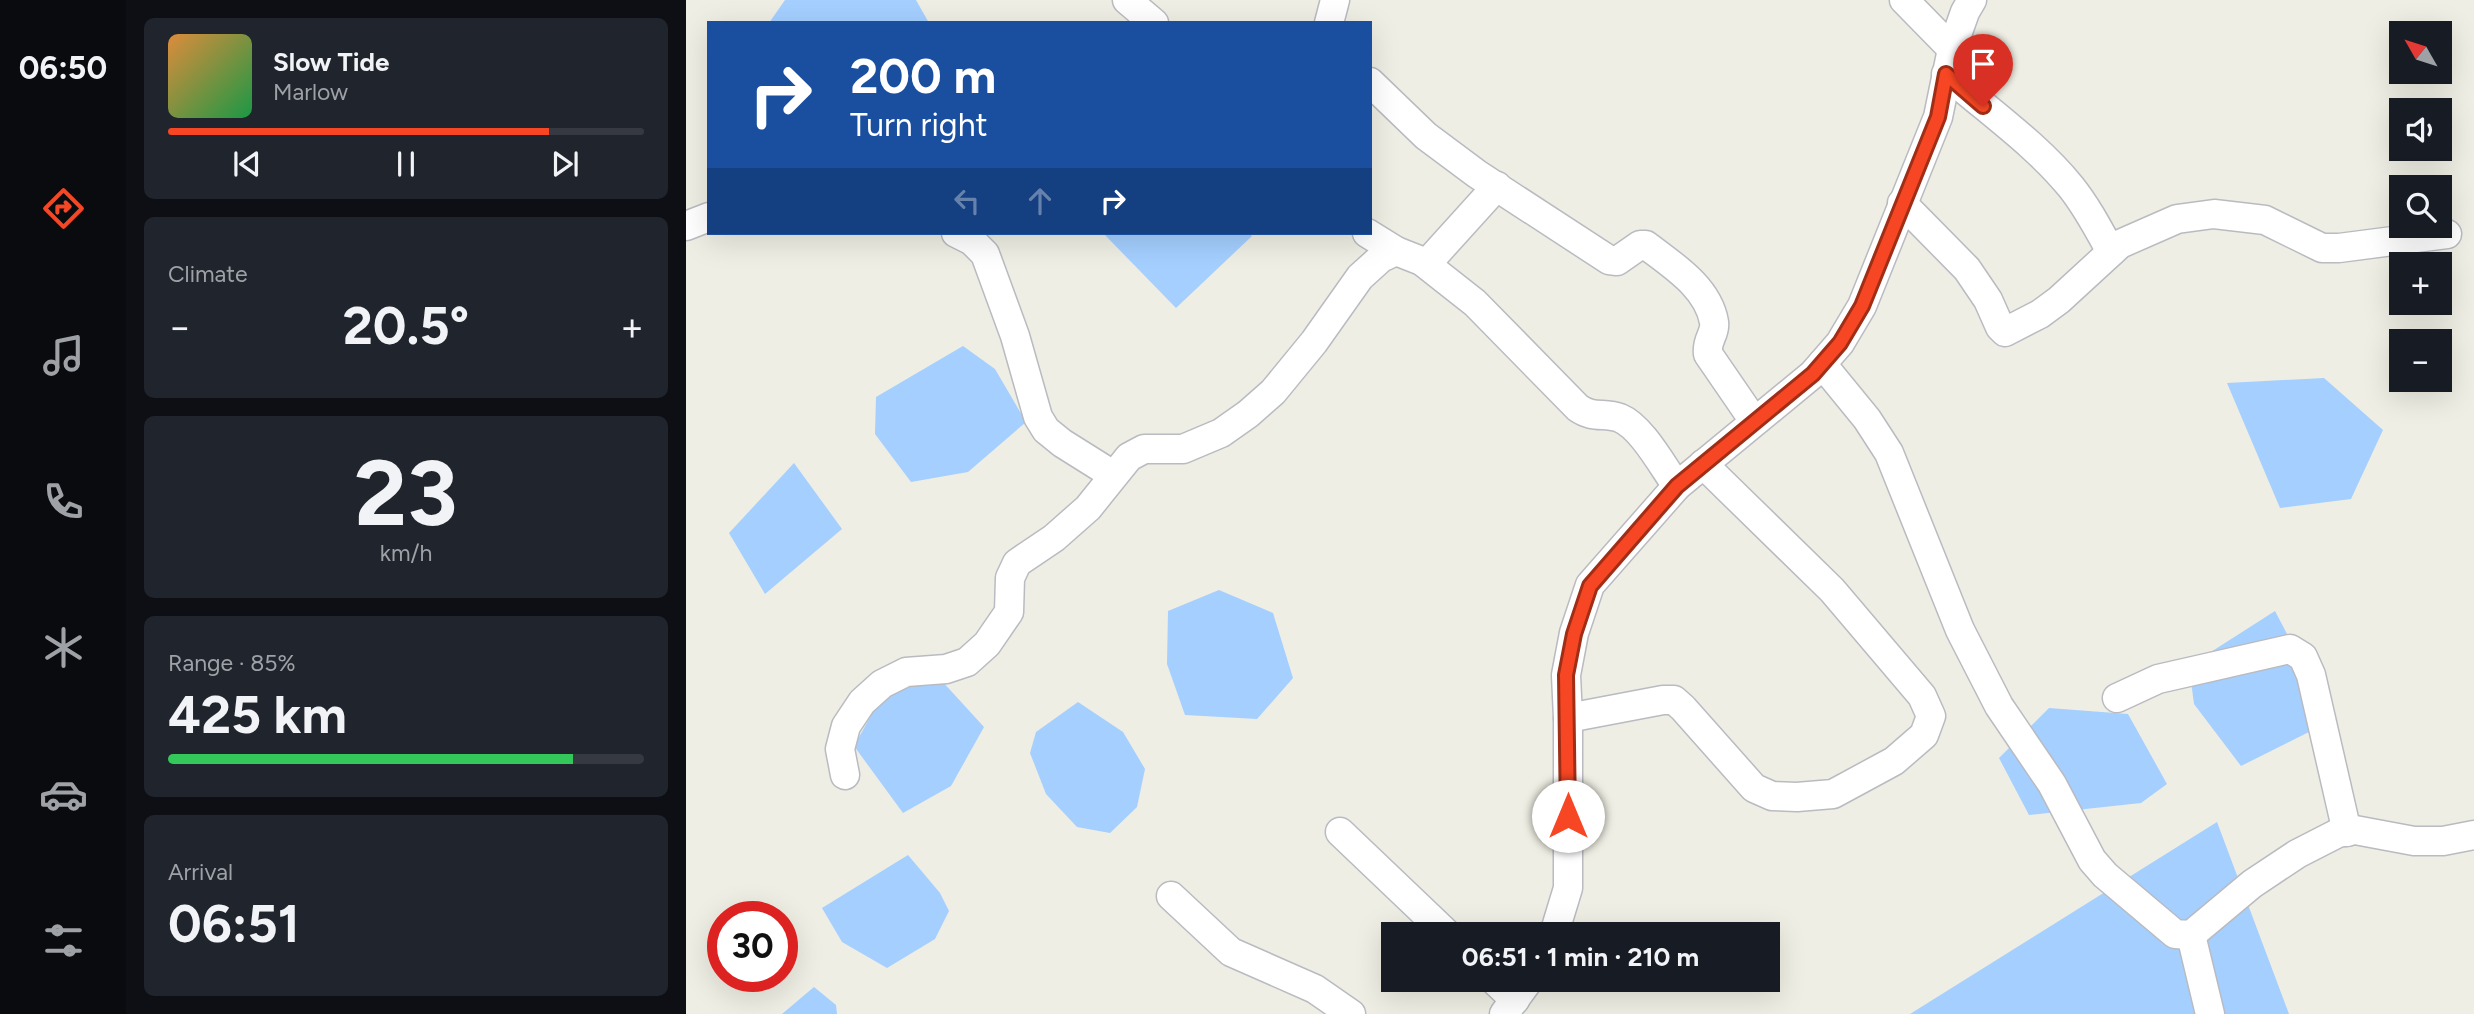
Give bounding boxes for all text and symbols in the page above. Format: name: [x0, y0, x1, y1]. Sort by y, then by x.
north arrow: [2389, 21, 2452, 84]
map controls: [2389, 21, 2452, 392]
pin: [1953, 34, 2013, 106]
icon: arrive: [1964, 45, 2002, 83]
text: Slow Tide: [273, 46, 389, 78]
text: 200 m: [850, 46, 996, 105]
text: 06:50: [19, 49, 107, 87]
icon: right: [735, 49, 826, 140]
text: Marlow: [273, 78, 348, 106]
button: sound: [2389, 98, 2452, 161]
text: Turn right: [850, 106, 988, 144]
icon: previous: [228, 145, 266, 183]
icon: pause: [387, 145, 425, 183]
icon: next: [546, 145, 584, 183]
button: search: [2389, 175, 2452, 238]
icon: left: [948, 182, 986, 220]
icon: ahead: [1021, 182, 1059, 220]
icon: right: [1094, 182, 1132, 220]
icon: directions: [39, 184, 88, 233]
button: +: [2389, 252, 2452, 315]
text: Climate: [168, 260, 247, 288]
text: 20.5°: [343, 295, 469, 357]
text: −: [168, 304, 192, 350]
text: +: [620, 304, 644, 350]
button: −: [2389, 329, 2452, 392]
icon: music: [39, 331, 88, 380]
text: 23: [354, 439, 458, 548]
icon: phone: [39, 477, 88, 526]
text: km/h: [380, 539, 432, 567]
icon: climate: [39, 623, 88, 672]
text: Range · 85%: [168, 649, 296, 677]
text: 425 km: [168, 684, 347, 746]
icon: car: [39, 770, 88, 819]
position arrow: [1531, 779, 1605, 853]
text: Arrival: [168, 858, 233, 886]
text: 06:51: [168, 893, 300, 955]
speed limit sign: 30: [707, 901, 798, 992]
icon: filters: [39, 916, 88, 965]
text: 06:51 · 1 min · 210 m: [1462, 941, 1699, 973]

